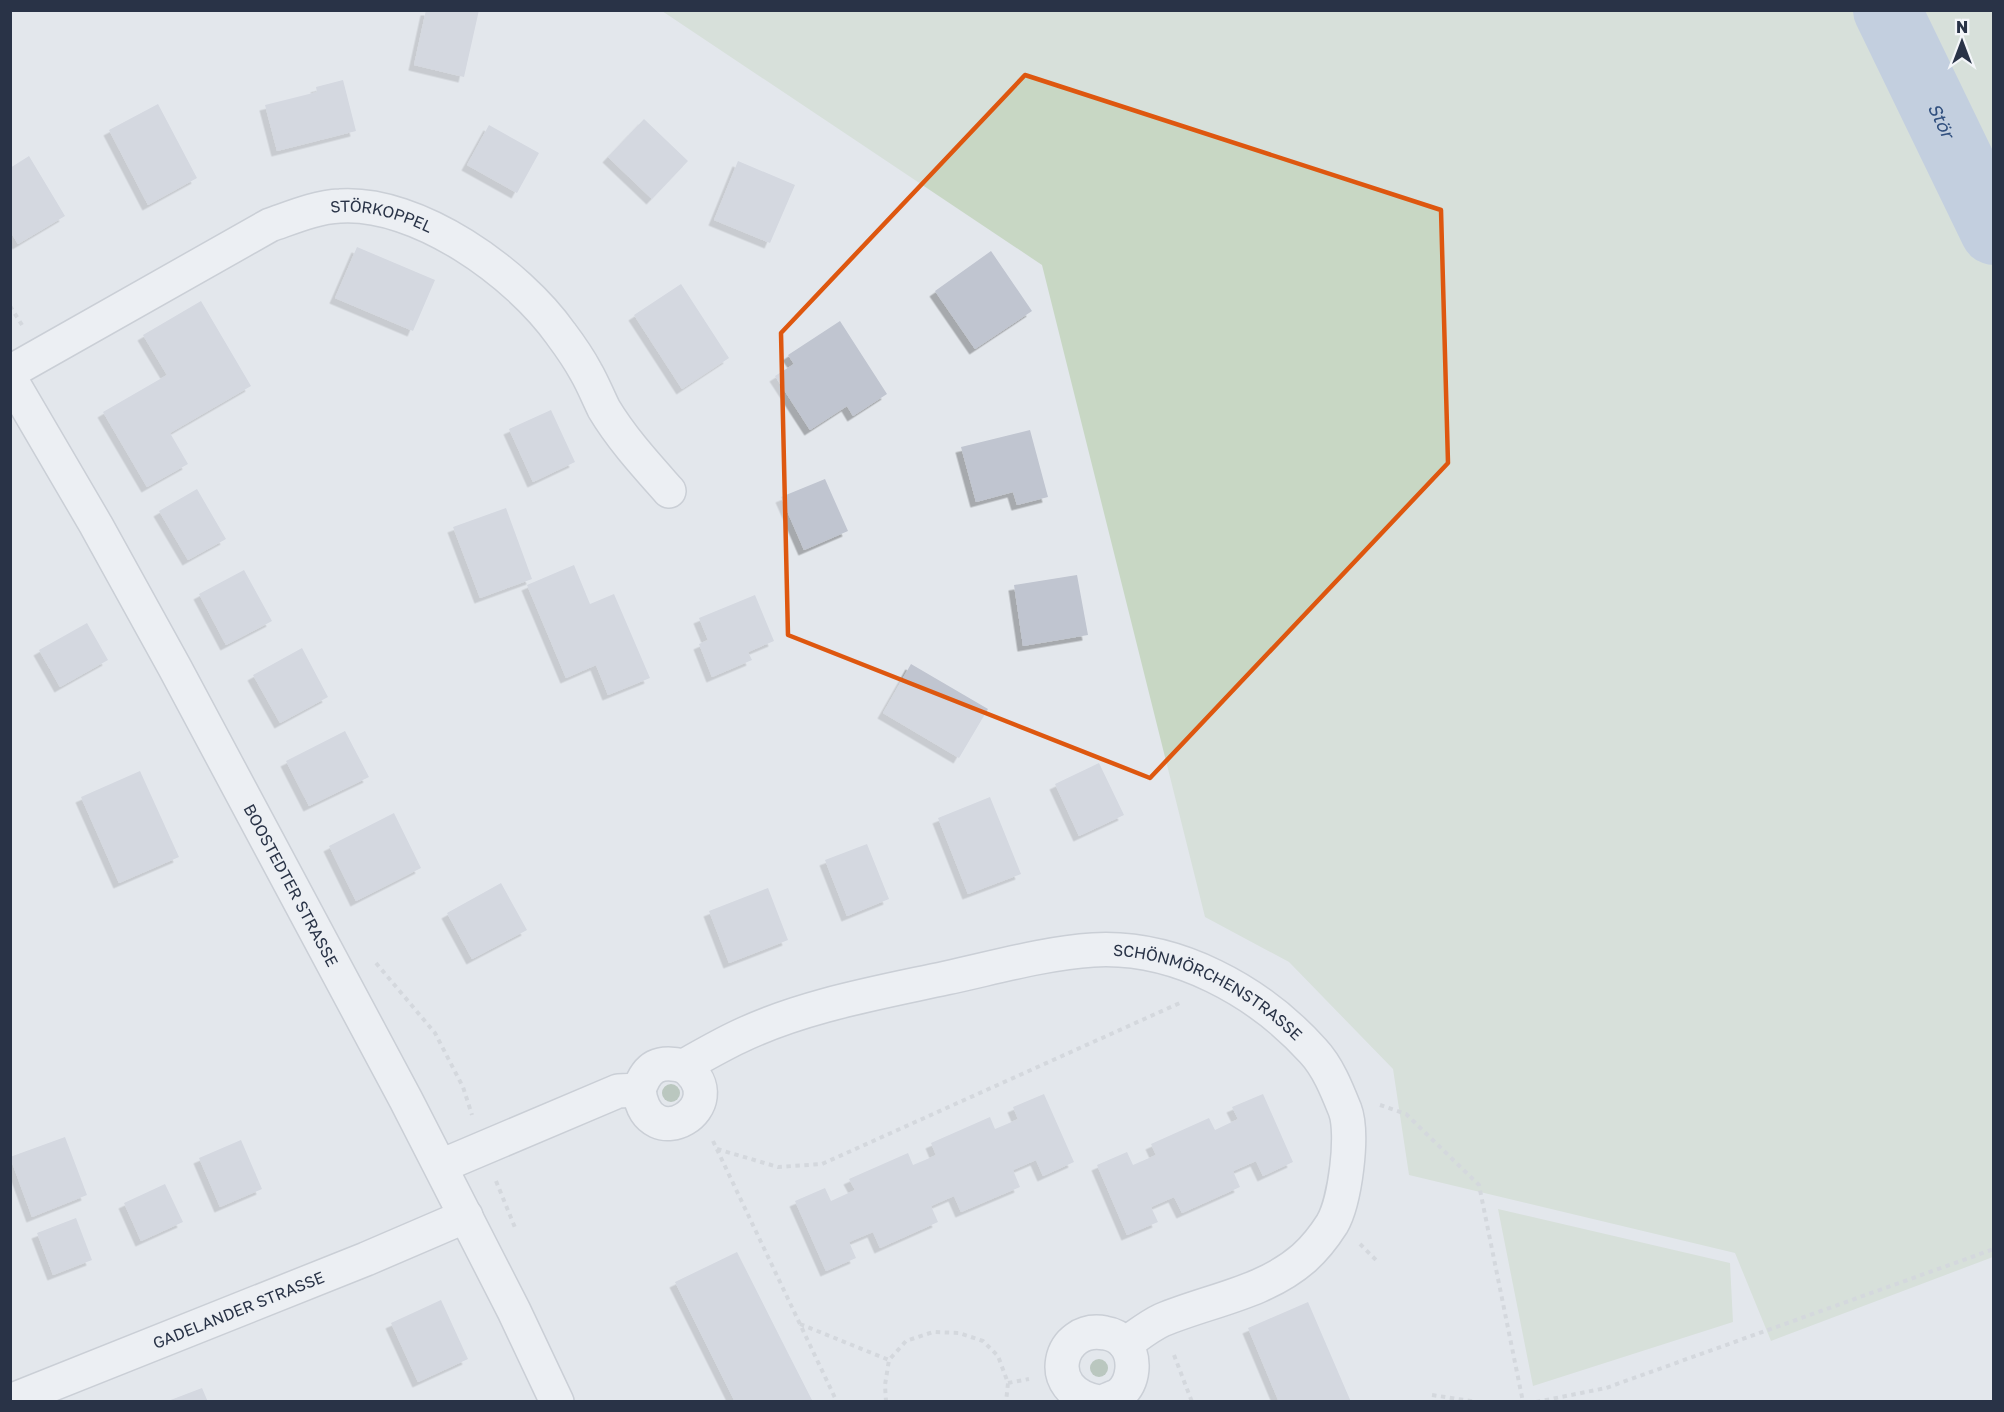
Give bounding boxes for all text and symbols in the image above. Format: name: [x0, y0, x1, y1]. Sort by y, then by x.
north arrow: [1932, 12, 1992, 72]
text: N: [1956, 17, 1968, 37]
water label: Stör: [1924, 99, 1961, 144]
street label: STÖRKOPPEL: [329, 196, 436, 237]
street label: BOOSTEDTER STRASSE: [240, 801, 343, 970]
street label: SCHÖNMÖRCHENSTRASSE: [1113, 940, 1307, 1044]
street label: GADELANDER STRASSE: [150, 1267, 327, 1353]

